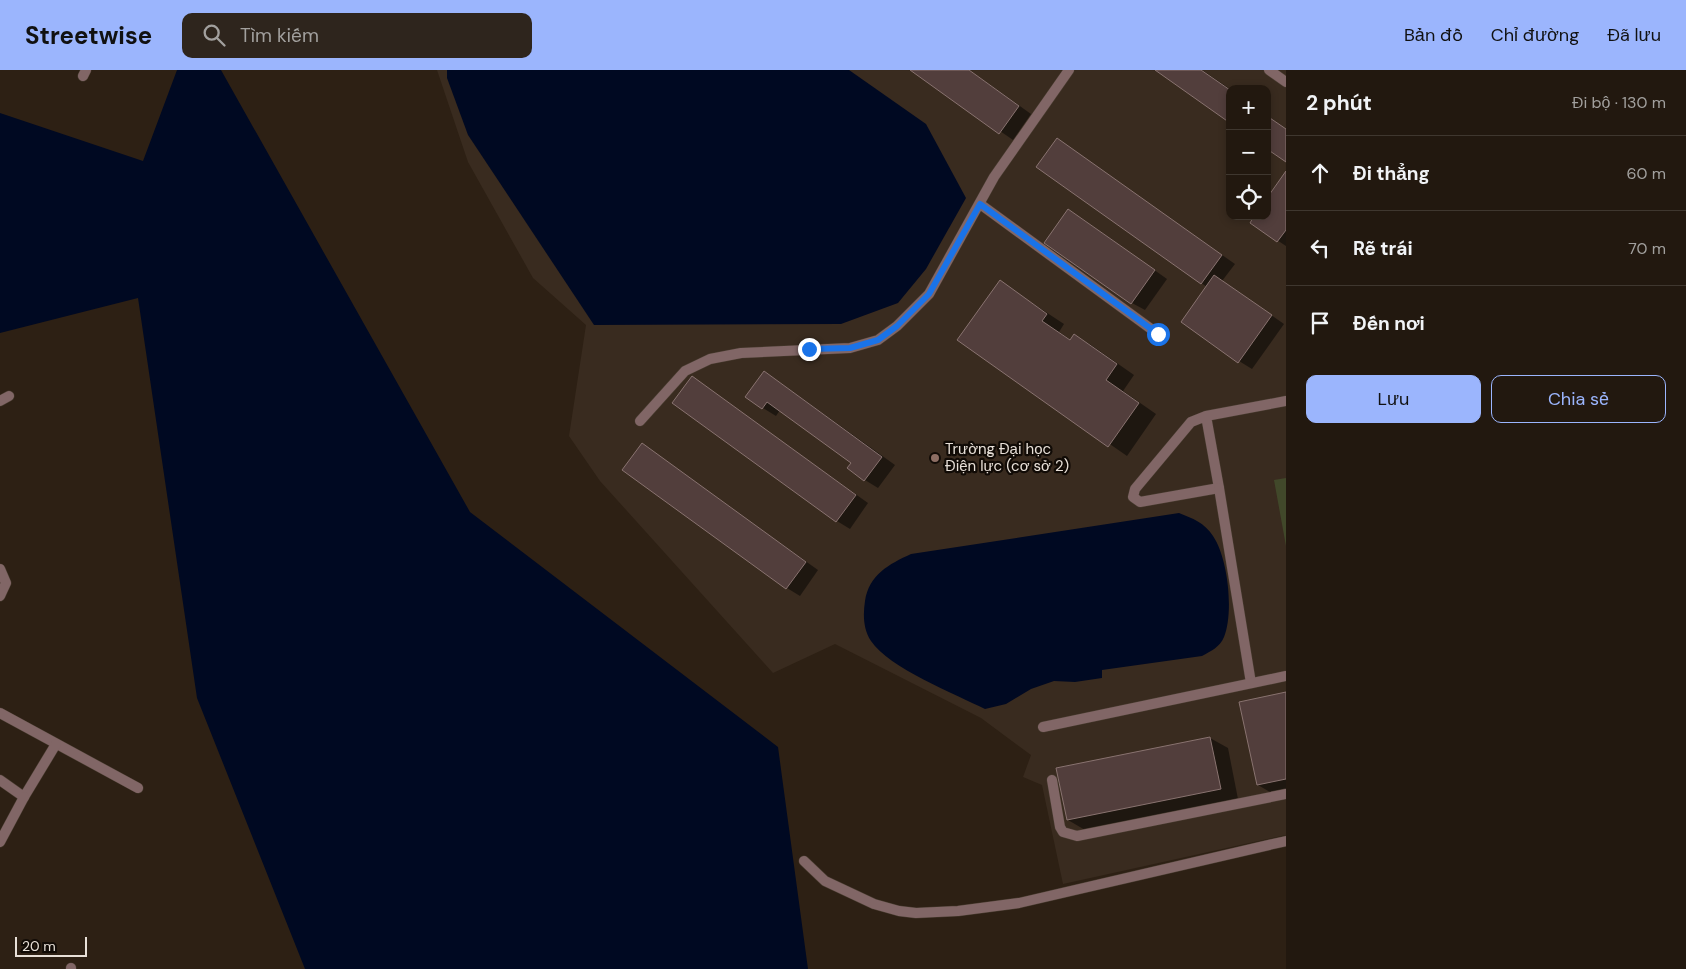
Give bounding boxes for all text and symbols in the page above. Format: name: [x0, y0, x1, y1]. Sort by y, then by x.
search box: [182, 13, 532, 58]
text: Streetwise: [25, 20, 152, 51]
icon: search: [200, 21, 228, 49]
text: Tìm kiếm: [240, 23, 319, 48]
text: Bản đồ: [1404, 23, 1463, 47]
text: Chỉ đường: [1491, 23, 1579, 47]
text: Đã lưu: [1607, 23, 1661, 47]
map controls: [1226, 85, 1271, 220]
button: +: [1226, 85, 1271, 130]
text: 2 phút: [1306, 89, 1372, 117]
text: Đi bộ · 130 m: [1572, 92, 1666, 113]
button: −: [1226, 130, 1271, 175]
icon: ahead: [1306, 159, 1334, 187]
text: Đi thẳng: [1353, 161, 1430, 186]
text: 60 m: [1626, 163, 1666, 184]
button: locate: [1226, 175, 1271, 220]
icon: left: [1306, 234, 1334, 262]
text: Rẽ trái: [1353, 236, 1413, 261]
text: 70 m: [1628, 238, 1666, 259]
icon: arrive: [1306, 309, 1334, 337]
text: Đến nơi: [1353, 311, 1425, 336]
route start: [1147, 323, 1170, 346]
route end: [798, 338, 821, 361]
button: Lưu: [1306, 375, 1481, 423]
button: Chia sẻ: [1491, 375, 1666, 423]
place label: Trường Đại học Điện lực (cơ sở 2): [945, 439, 1069, 476]
marker: Trường Đại học Điện lực (cơ sở 2): [929, 452, 941, 464]
scale bar: [15, 934, 88, 957]
text: 20 m: [22, 937, 56, 955]

